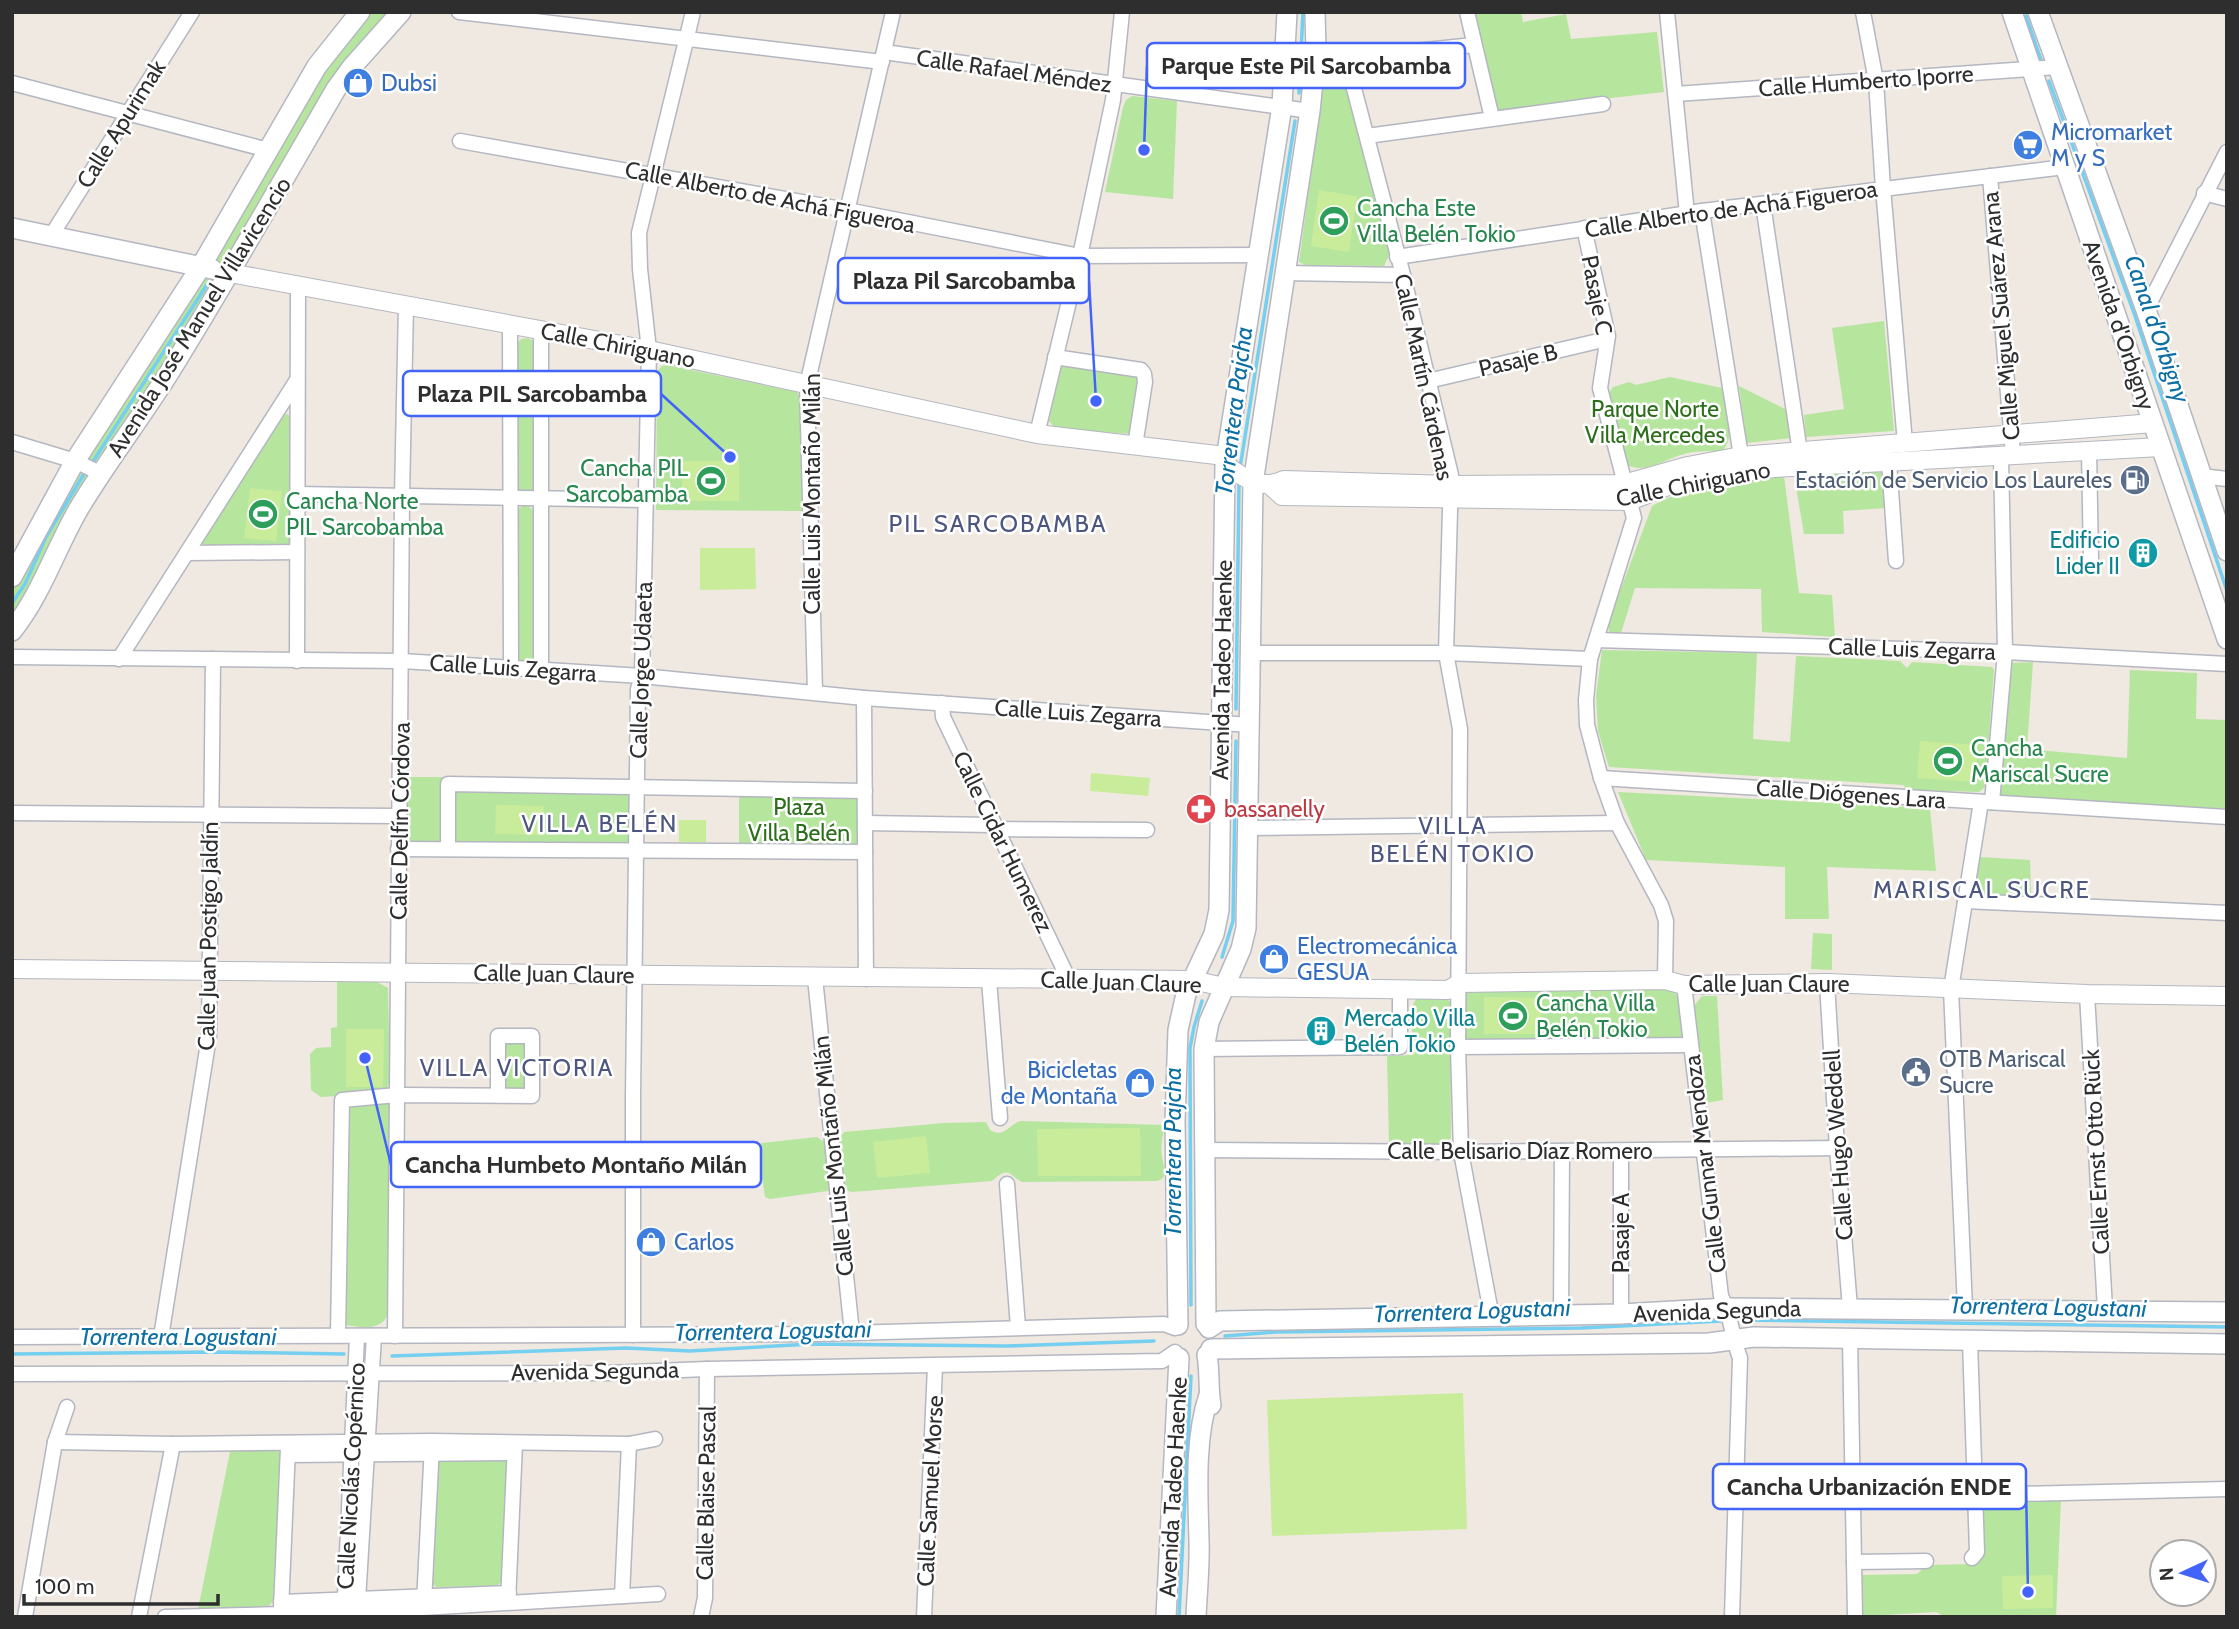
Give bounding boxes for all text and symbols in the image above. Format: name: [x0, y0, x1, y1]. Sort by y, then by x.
street label: Calle Rafael Méndez: [915, 43, 1114, 99]
callout: Parque Este Pil Sarcobamba: [1147, 43, 1465, 88]
text: Parque Este Pil Sarcobamba: [1161, 51, 1451, 80]
street label: Calle Apurimak: [71, 54, 172, 193]
street label: Calle Humberto Iporre: [1758, 60, 1975, 102]
shop icon: Dubsi: [341, 66, 375, 100]
place label: Dubsi: [381, 69, 437, 97]
place label: Micromarket M y S: [2051, 118, 2172, 172]
supermarket icon: Micromarket M y S: [2011, 128, 2045, 162]
street label: Calle Alberto de Achá Figueroa: [623, 155, 917, 239]
street label: Avenida José Manuel Villavicencio: [101, 172, 297, 462]
street label: Calle Alberto de Achá Figueroa: [1583, 175, 1879, 243]
street label: Calle Miguel Suárez Arana: [1976, 191, 2026, 441]
place label: Cancha Este Villa Belén Tokio: [1357, 194, 1516, 248]
sports icon: Cancha Este Villa Belén Tokio: [1317, 204, 1351, 238]
street label: Avenida d'Orbigny: [2077, 236, 2161, 414]
water label: Canal d'Orbigny: [2119, 251, 2197, 407]
street label: Pasaje C: [1576, 253, 1618, 337]
callout: Plaza Pil Sarcobamba: [838, 258, 1089, 303]
text: Plaza Pil Sarcobamba: [852, 266, 1076, 295]
street label: Calle Martín Cárdenas: [1388, 271, 1460, 483]
street label: Calle Chiriguano: [538, 316, 698, 374]
water label: Torrentera Pajcha: [1209, 325, 1258, 497]
street label: Pasaje B: [1476, 337, 1560, 383]
callout: Plaza PIL Sarcobamba: [403, 371, 661, 416]
street label: Calle Luis Montaño Milán: [798, 373, 826, 615]
text: Plaza PIL Sarcobamba: [417, 379, 647, 408]
park label: Parque Norte Villa Mercedes: [1585, 395, 1725, 449]
place label: Cancha PIL Sarcobamba: [566, 454, 688, 508]
street label: Calle Chiriguano: [1613, 455, 1773, 513]
fuel station icon: Estación de Servicio Los Laureles: [2118, 463, 2152, 497]
sports icon: Cancha PIL Sarcobamba: [694, 464, 728, 498]
place label: Estación de Servicio Los Laureles: [1795, 466, 2112, 494]
place label: Cancha Norte PIL Sarcobamba: [286, 487, 444, 541]
sports icon: Cancha Norte PIL Sarcobamba: [246, 497, 280, 531]
district label: PIL SARCOBAMBA: [888, 509, 1108, 538]
place label: Edificio Lider II: [2050, 526, 2120, 580]
building icon: Edificio Lider II: [2126, 536, 2160, 570]
street label: Avenida Tadeo Haenke: [1206, 559, 1238, 780]
street label: Calle Jorge Udaeta: [624, 581, 658, 759]
street label: Calle Luis Zegarra: [1828, 632, 1996, 666]
street label: Calle Luis Zegarra: [428, 648, 598, 688]
street label: Calle Luis Zegarra: [993, 693, 1163, 733]
street label: Calle Delfín Córdova: [384, 722, 416, 920]
place label: Cancha Mariscal Sucre: [1971, 734, 2109, 788]
sports icon: Cancha Mariscal Sucre: [1931, 744, 1965, 778]
street label: Calle Cidar Humerez: [947, 747, 1059, 937]
street label: Calle Diógenes Lara: [1755, 773, 1947, 815]
pharmacy icon: bassanelly: [1184, 792, 1218, 826]
park label: Plaza Villa Belén: [748, 793, 850, 847]
place label: bassanelly: [1224, 795, 1325, 823]
district label: VILLA BELÉN: [522, 809, 678, 838]
district label: VILLA BELÉN TOKIO: [1370, 811, 1536, 868]
street label: Calle Juan Postigo Jaldín: [192, 821, 224, 1051]
district label: MARISCAL SUCRE: [1873, 875, 2091, 904]
place label: Electromecánica GESUA: [1297, 932, 1457, 986]
shop icon: Electromecánica GESUA: [1257, 942, 1291, 976]
street label: Calle Juan Claure: [473, 959, 635, 989]
street label: Calle Juan Claure: [1040, 965, 1202, 999]
street label: Calle Juan Claure: [1688, 970, 1850, 998]
place label: Cancha Villa Belén Tokio: [1536, 989, 1655, 1043]
sports icon: Cancha Villa Belén Tokio: [1496, 999, 1530, 1033]
place label: Mercado Villa Belén Tokio: [1344, 1004, 1475, 1058]
building icon: Mercado Villa Belén Tokio: [1304, 1014, 1338, 1048]
street label: Calle Luis Montaño Milán: [806, 1034, 860, 1278]
place label: OTB Mariscal Sucre: [1939, 1045, 2066, 1099]
street label: Calle Hugo Weddell: [1817, 1048, 1859, 1241]
street label: Calle Ernst Otto Rück: [2077, 1048, 2115, 1255]
district label: VILLA VICTORIA: [420, 1053, 614, 1082]
street label: Calle Gunnar Mendoza: [1678, 1053, 1732, 1275]
public building icon: OTB Mariscal Sucre: [1899, 1055, 1933, 1089]
place label: Bicicletas de Montaña: [1001, 1056, 1117, 1110]
shop icon: Bicicletas de Montaña: [1123, 1066, 1157, 1100]
water label: Torrentera Pajcha: [1158, 1067, 1187, 1237]
street label: Calle Belisario Díaz Romero: [1387, 1137, 1653, 1165]
callout: Cancha Humbeto Montaño Milán: [391, 1142, 761, 1187]
text: Cancha Humbeto Montaño Milán: [405, 1150, 747, 1179]
street label: Pasaje A: [1607, 1193, 1635, 1273]
shop icon: Carlos: [634, 1225, 668, 1259]
place label: Carlos: [674, 1228, 734, 1256]
water label: Torrentera Logustani: [1949, 1290, 2148, 1323]
water label: Torrentera Logustani: [1373, 1293, 1572, 1328]
street label: Avenida Segunda: [1632, 1294, 1802, 1328]
water label: Torrentera Logustani: [674, 1314, 873, 1347]
water label: Torrentera Logustani: [79, 1322, 277, 1351]
street label: Avenida Segunda: [511, 1356, 679, 1386]
street label: Calle Nicolás Copérnico: [331, 1362, 371, 1590]
street label: Avenida Tadeo Haenke: [1153, 1376, 1193, 1598]
street label: Calle Samuel Morse: [911, 1394, 949, 1587]
street label: Calle Blaise Pascal: [690, 1405, 722, 1581]
callout: Cancha Urbanización ENDE: [1713, 1464, 2026, 1509]
text: Cancha Urbanización ENDE: [1727, 1472, 2011, 1501]
north arrow: [2148, 1538, 2218, 1608]
scale bar: [24, 1562, 219, 1606]
text: N: [2155, 1567, 2178, 1582]
text: 100 m: [35, 1574, 94, 1599]

